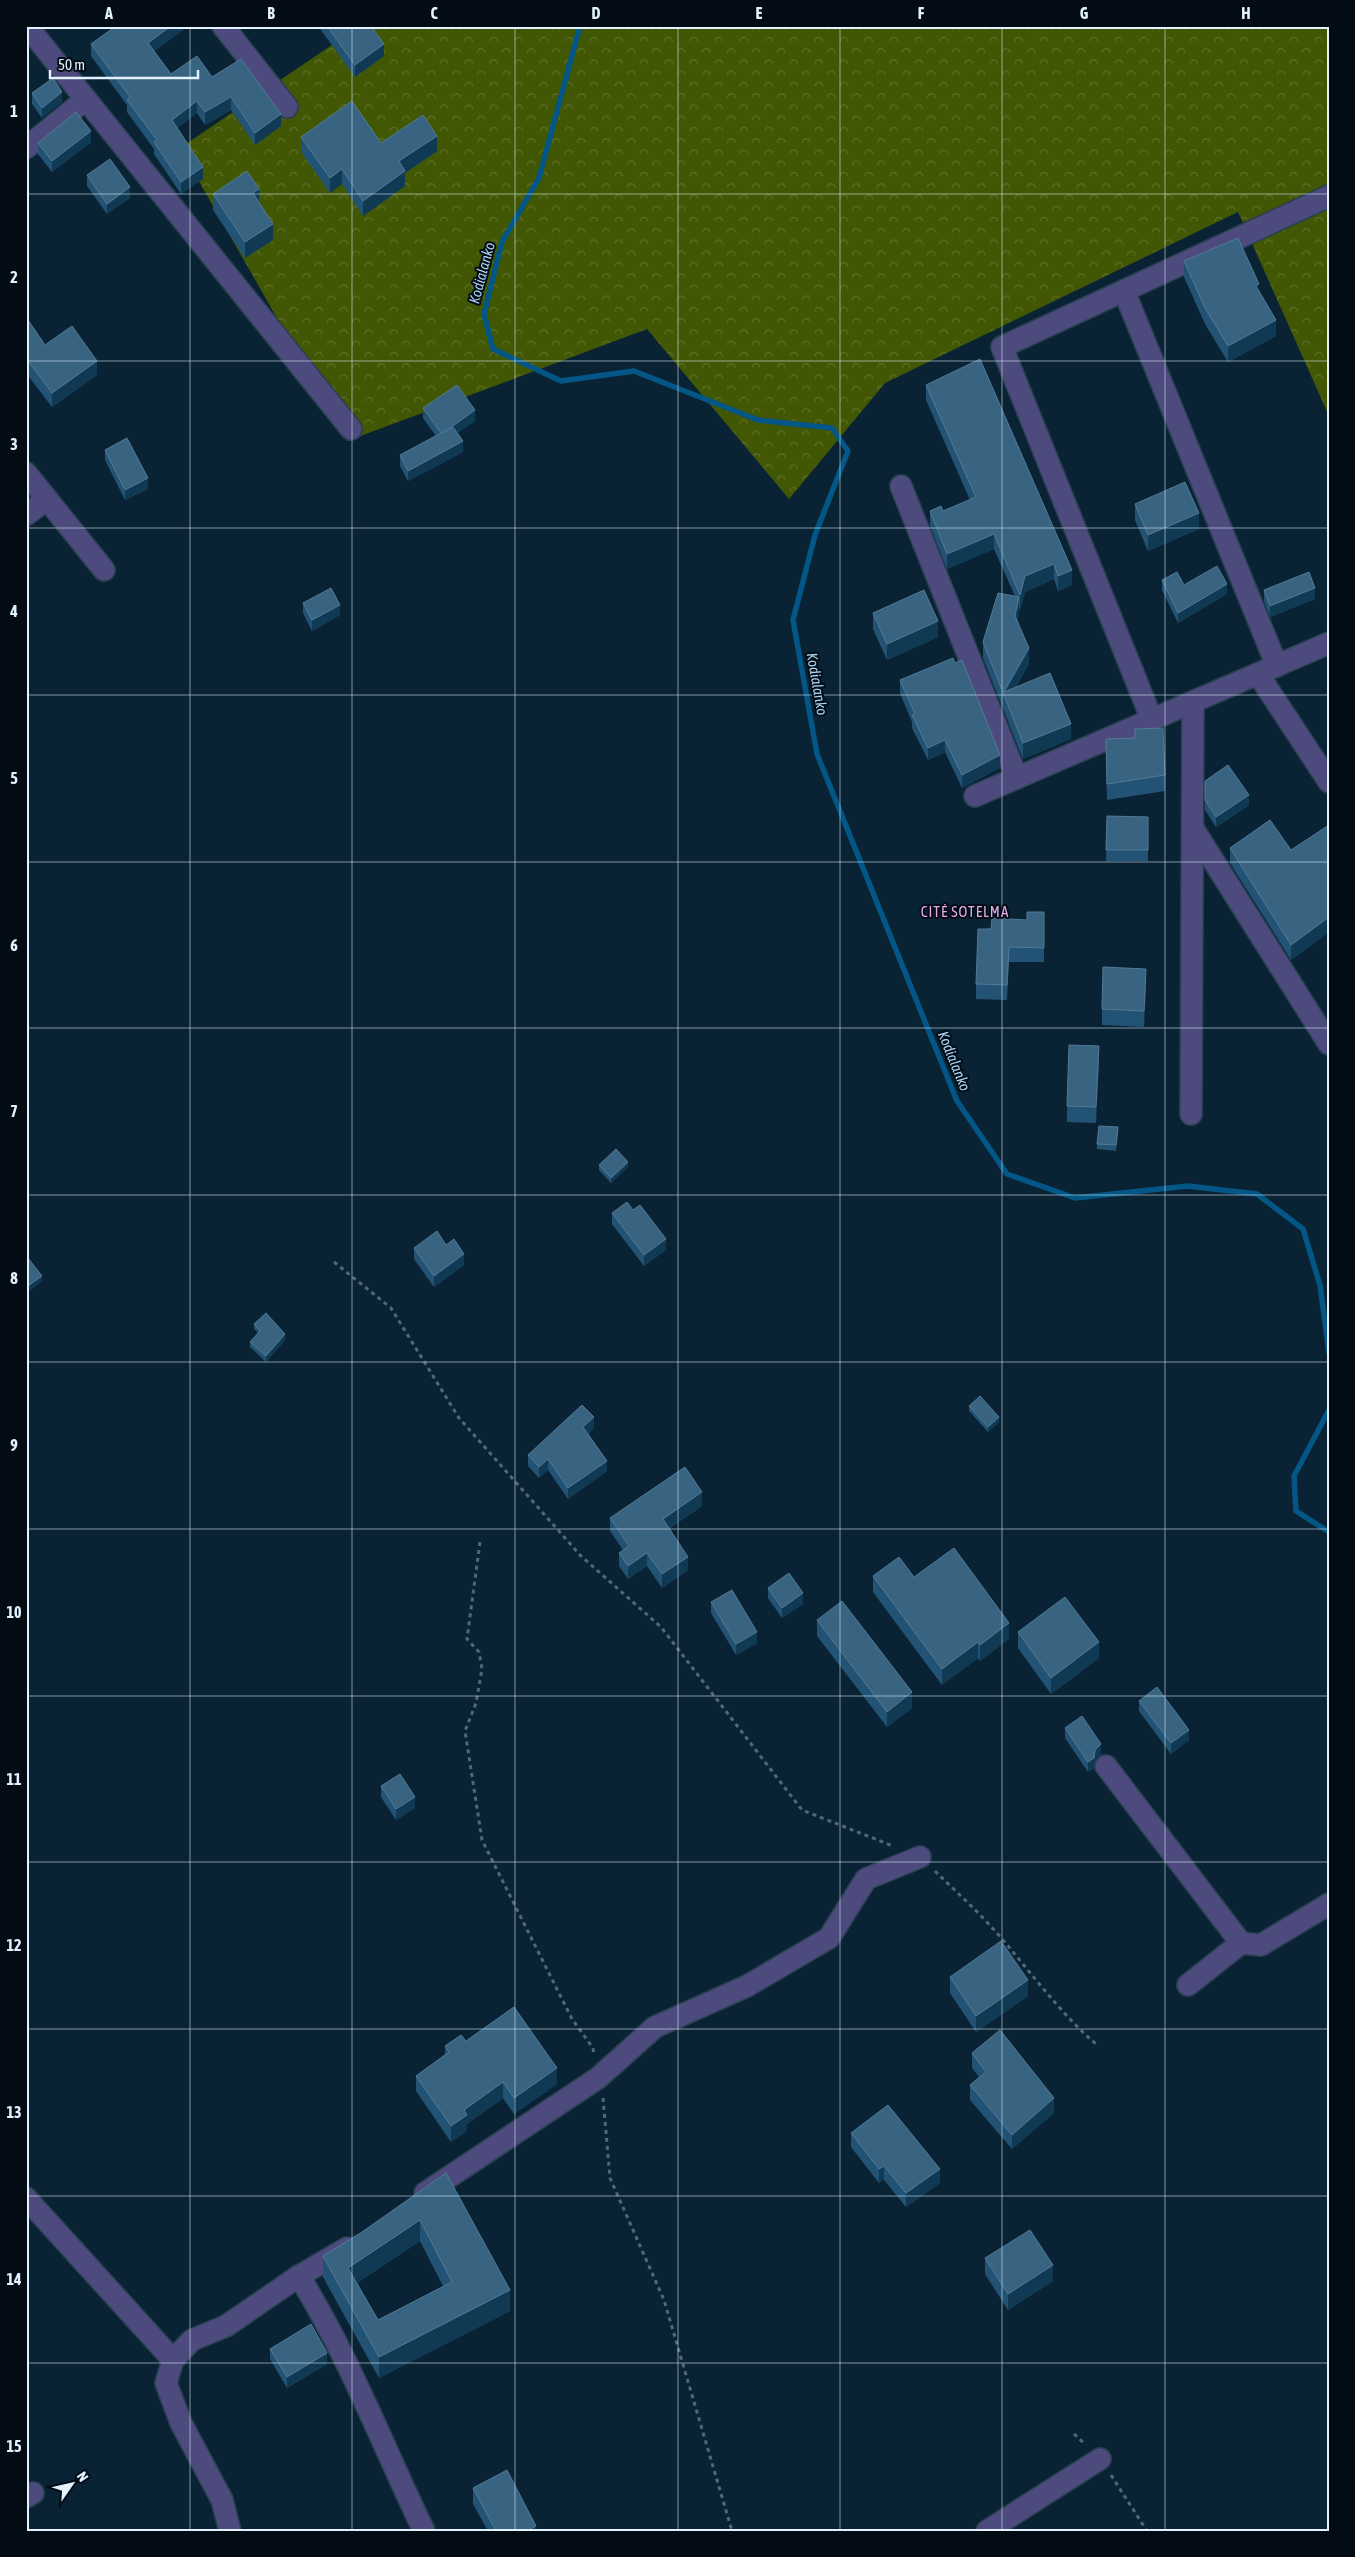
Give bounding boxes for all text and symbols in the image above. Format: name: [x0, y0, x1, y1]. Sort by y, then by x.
text: A: [104, 4, 113, 22]
text: B: [267, 4, 275, 22]
text: C: [430, 4, 438, 22]
text: D: [592, 4, 601, 22]
text: E: [756, 4, 763, 22]
text: F: [918, 4, 925, 22]
text: G: [1080, 4, 1089, 22]
text: H: [1241, 4, 1251, 22]
scale bar: [50, 48, 198, 80]
text: 50 m: [58, 56, 85, 73]
text: 1: [10, 102, 18, 120]
water label: Kodialanko: [465, 240, 498, 305]
text: 2: [10, 268, 18, 286]
text: 3: [10, 435, 18, 453]
text: 4: [9, 602, 18, 620]
water label: Kodialanko: [804, 651, 831, 716]
text: 5: [10, 769, 18, 787]
district label: CITÉ SOTELMA: [921, 903, 1009, 920]
text: 6: [10, 936, 18, 954]
water label: Kodialanko: [935, 1028, 974, 1093]
text: 7: [10, 1102, 18, 1120]
text: 8: [10, 1269, 18, 1287]
text: 9: [10, 1436, 18, 1454]
text: 10: [6, 1603, 22, 1621]
text: 11: [6, 1770, 22, 1788]
text: 12: [6, 1936, 22, 1954]
text: 13: [6, 2103, 22, 2121]
text: 14: [6, 2270, 22, 2288]
text: 15: [6, 2437, 22, 2455]
north arrow: [48, 2460, 98, 2510]
text: N: [74, 2469, 92, 2485]

